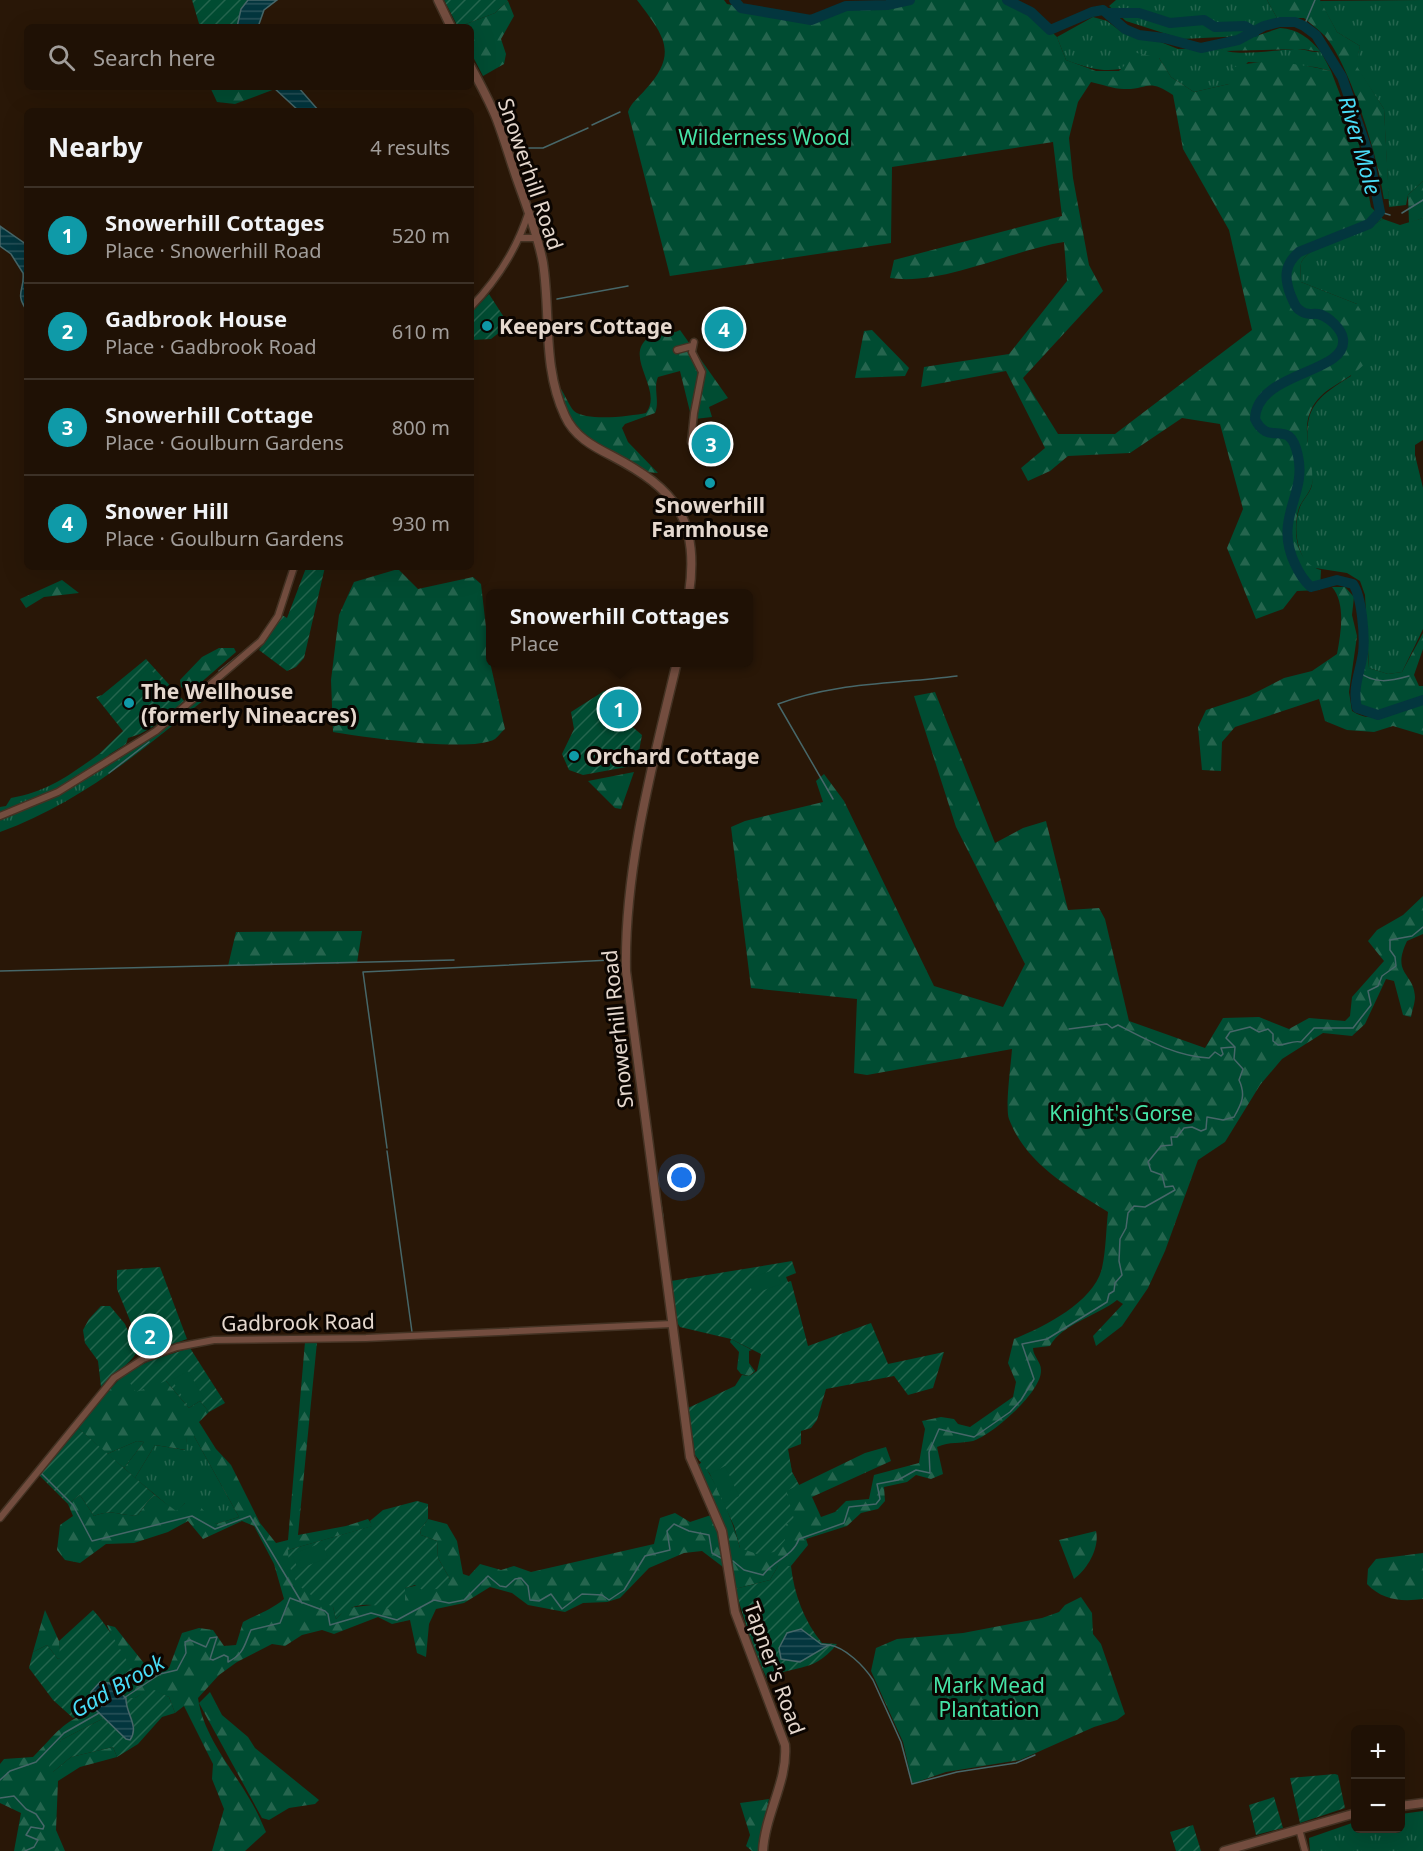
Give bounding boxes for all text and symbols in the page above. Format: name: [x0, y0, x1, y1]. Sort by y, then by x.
search box: [24, 24, 474, 90]
icon: search: [45, 41, 78, 74]
text: Search here: [93, 42, 215, 72]
water label: River Mole: [1333, 92, 1389, 198]
street label: Snowerhill Road: [492, 94, 570, 254]
park label: Wilderness Wood: [678, 123, 850, 151]
text: Nearby: [48, 129, 143, 165]
text: 4 results: [370, 134, 450, 161]
text: Snowerhill Cottages: [105, 207, 324, 237]
text: 1: [62, 222, 73, 249]
text: 520 m: [392, 222, 450, 249]
text: Place · Snowerhill Road: [105, 237, 322, 264]
text: Gadbrook House: [105, 303, 287, 333]
pin: 4: [704, 306, 744, 352]
place label: Keepers Cottage: [499, 312, 672, 340]
text: 2: [62, 318, 73, 345]
text: 610 m: [392, 318, 450, 345]
marker: Keepers Cottage: [480, 319, 494, 333]
text: Place · Gadbrook Road: [105, 333, 317, 360]
text: Snowerhill Cottage: [105, 399, 313, 429]
text: 3: [62, 414, 73, 441]
text: 800 m: [392, 414, 450, 441]
pin: 3: [692, 422, 730, 466]
text: Place · Goulburn Gardens: [105, 429, 344, 456]
marker: Snowerhill Farmhouse: [703, 476, 717, 490]
place label: Snowerhill Farmhouse: [651, 491, 769, 543]
text: Snower Hill: [105, 495, 229, 525]
text: 4: [62, 510, 73, 537]
text: 930 m: [392, 510, 450, 537]
text: Place · Goulburn Gardens: [105, 525, 344, 552]
popup: [486, 589, 753, 667]
text: Snowerhill Cottages: [510, 600, 729, 630]
text: Place: [510, 630, 559, 657]
place label: The Wellhouse (formerly Nineacres): [141, 677, 357, 729]
pin: 1: [600, 686, 638, 732]
marker: The Wellhouse (formerly Nineacres): [122, 696, 136, 710]
place label: Orchard Cottage: [586, 742, 760, 770]
marker: Orchard Cottage: [567, 749, 581, 763]
street label: Snowerhill Road: [595, 948, 639, 1110]
park label: Knight's Gorse: [1049, 1099, 1193, 1127]
your location: [667, 1163, 696, 1192]
street label: Gadbrook Road: [221, 1307, 375, 1337]
pin: 2: [130, 1314, 170, 1358]
street label: Tapner's Road: [738, 1598, 812, 1738]
water label: Gad Brook: [65, 1646, 170, 1724]
park label: Mark Mead Plantation: [933, 1671, 1045, 1723]
map controls: [1351, 1725, 1405, 1833]
button: +: [1351, 1725, 1405, 1779]
button: −: [1351, 1779, 1405, 1833]

